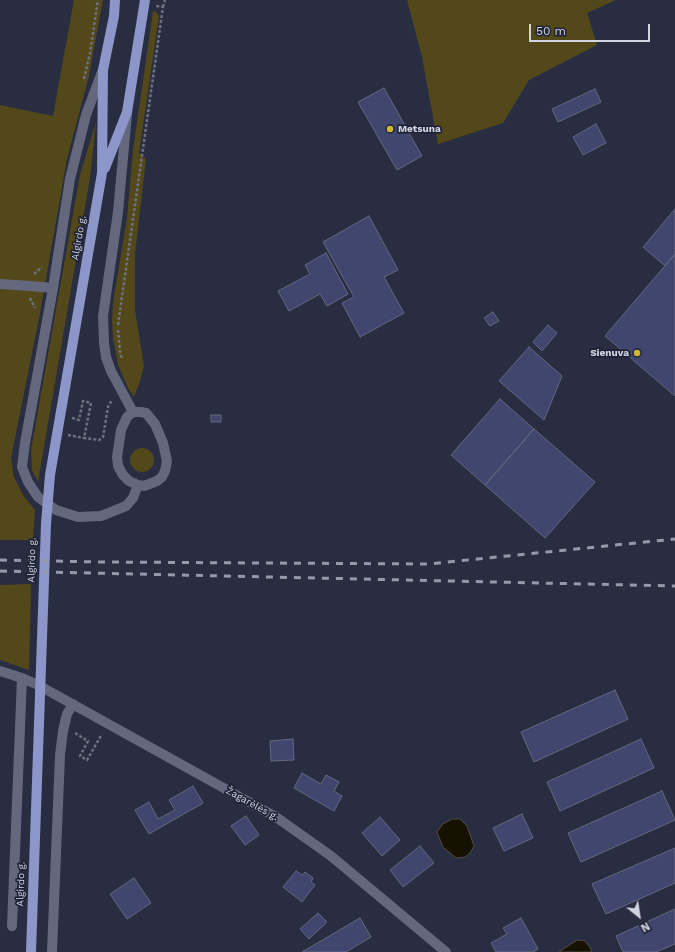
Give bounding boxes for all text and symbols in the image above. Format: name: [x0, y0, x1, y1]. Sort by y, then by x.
scale bar: [531, 16, 652, 42]
text: 50 m: [536, 24, 566, 38]
place label: Metsuna: [398, 123, 441, 135]
marker: Metsuna: [385, 124, 395, 134]
street label: Algirdo g.: [69, 215, 89, 261]
place label: Sienuva: [590, 347, 629, 359]
marker: Sienuva: [632, 348, 642, 358]
street label: Algirdo g.: [25, 537, 39, 583]
street label: Žagarėlės g.: [224, 785, 280, 823]
street label: Algirdo g.: [14, 861, 28, 907]
north arrow: [619, 896, 659, 936]
text: N: [638, 919, 652, 934]

